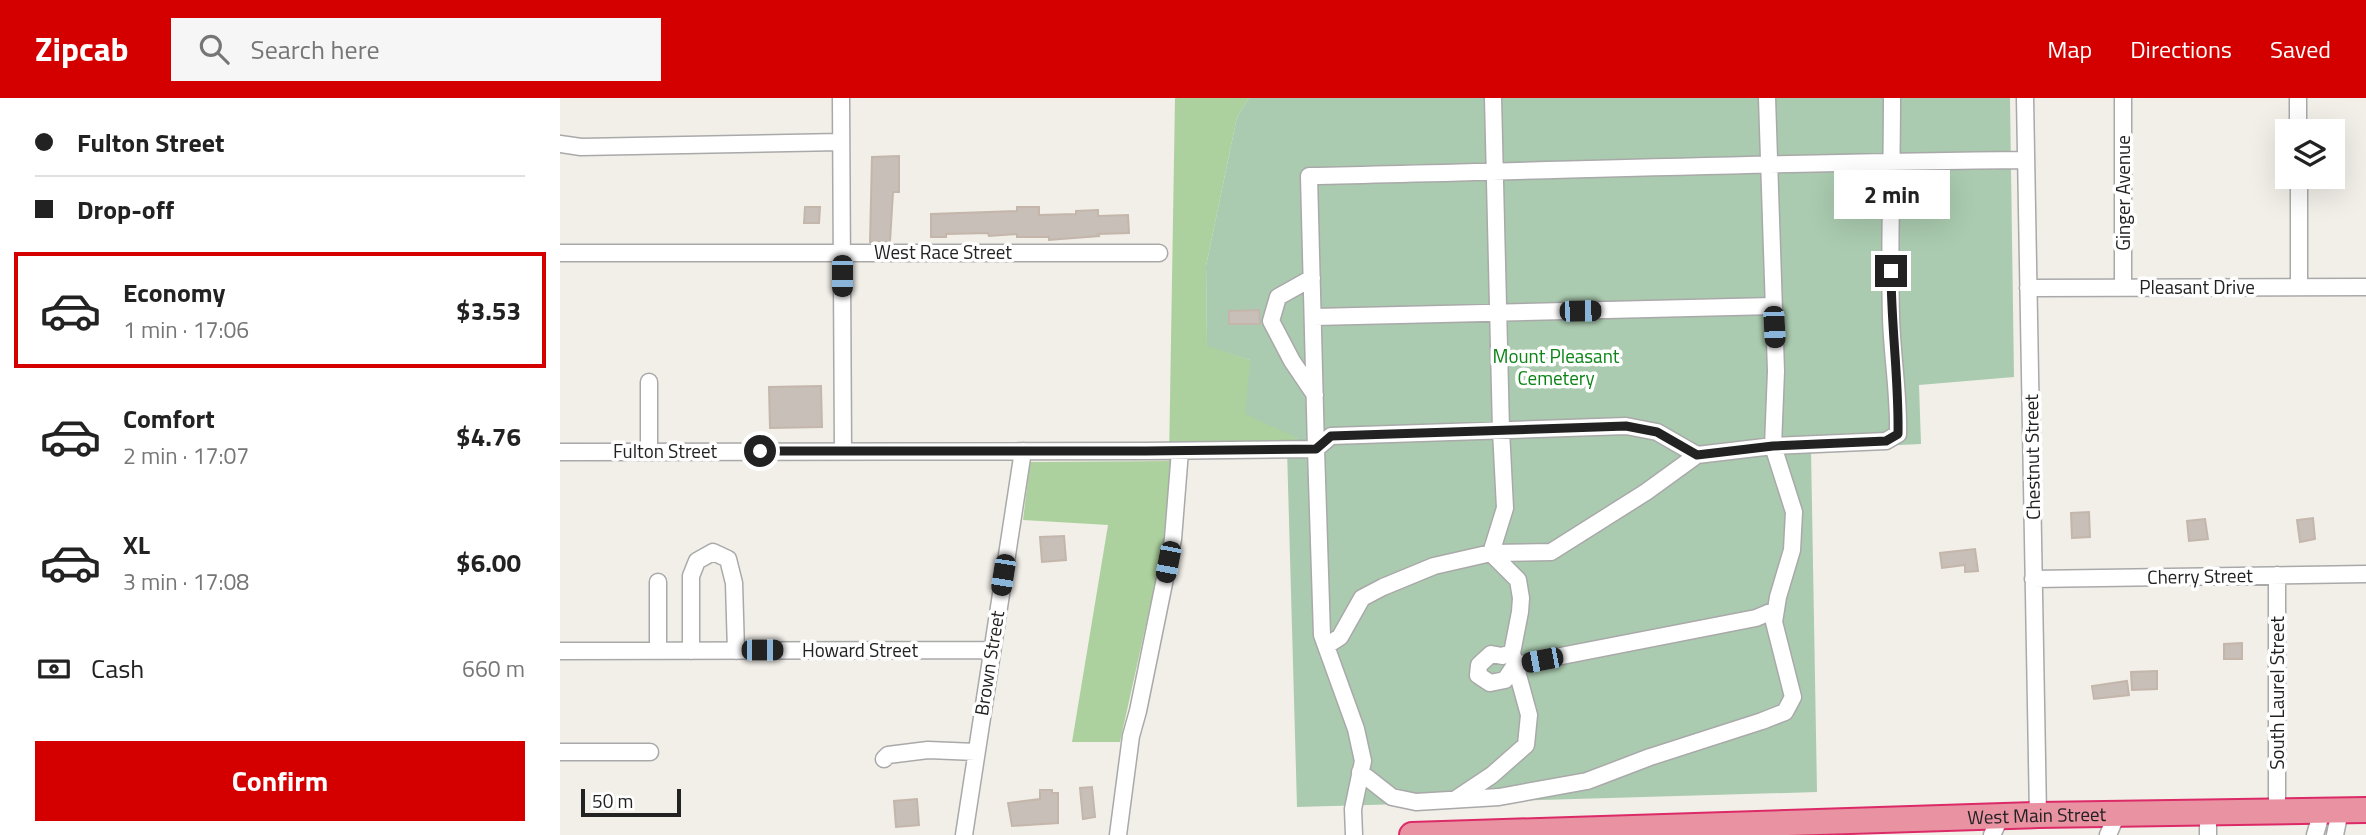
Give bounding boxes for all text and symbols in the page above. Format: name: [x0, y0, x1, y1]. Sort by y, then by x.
search box: [171, 18, 661, 81]
text: Zipcab: [35, 24, 129, 74]
icon: search: [195, 30, 233, 68]
text: Search here: [251, 30, 380, 69]
text: Map: [2047, 31, 2092, 67]
text: Directions: [2130, 31, 2232, 67]
text: Saved: [2270, 31, 2331, 67]
map controls: [2275, 119, 2345, 189]
button: layers: [2275, 119, 2345, 189]
text: Fulton Street: [77, 123, 224, 162]
street label: Ginger Avenue: [2108, 135, 2137, 251]
callout: 2 min: [1833, 170, 1949, 218]
text: 2 min: [1864, 177, 1920, 212]
text: Drop-off: [77, 190, 174, 229]
street label: West Race Street: [874, 237, 1012, 266]
car: [832, 255, 853, 297]
route end: [1875, 255, 1907, 287]
street label: Pleasant Drive: [2139, 272, 2255, 301]
text: Economy: [123, 273, 225, 312]
icon: car: [39, 279, 102, 342]
text: $3.53: [456, 291, 521, 330]
car: [1559, 300, 1602, 322]
car: [1763, 305, 1786, 349]
text: 1 min · 17:06: [123, 312, 249, 347]
park label: Mount Pleasant Cemetery: [1493, 341, 1620, 392]
street label: Chestnut Street: [2016, 394, 2047, 520]
text: Comfort: [123, 399, 215, 438]
icon: car: [39, 405, 102, 468]
text: $4.76: [456, 417, 521, 456]
route start: [744, 435, 776, 467]
street label: Fulton Street: [613, 436, 717, 465]
text: 2 min · 17:07: [123, 438, 249, 473]
text: XL: [123, 525, 150, 564]
icon: car: [39, 531, 102, 594]
car: [1154, 539, 1183, 585]
text: $6.00: [456, 543, 521, 582]
car: [990, 553, 1017, 597]
street label: Cherry Street: [2147, 560, 2253, 591]
text: 3 min · 17:08: [123, 564, 249, 599]
street label: Brown Street: [966, 608, 1011, 717]
street label: South Laurel Street: [2262, 616, 2291, 770]
street label: Howard Street: [802, 635, 918, 664]
car: [742, 640, 784, 661]
car: [1520, 646, 1565, 674]
text: Cash: [91, 649, 144, 688]
icon: cash: [35, 650, 73, 688]
text: 660 m: [462, 651, 525, 686]
button: Confirm: [35, 741, 525, 821]
scale bar: [581, 786, 681, 818]
text: 50 m: [592, 786, 633, 815]
street label: West Main Street: [1967, 799, 2107, 831]

